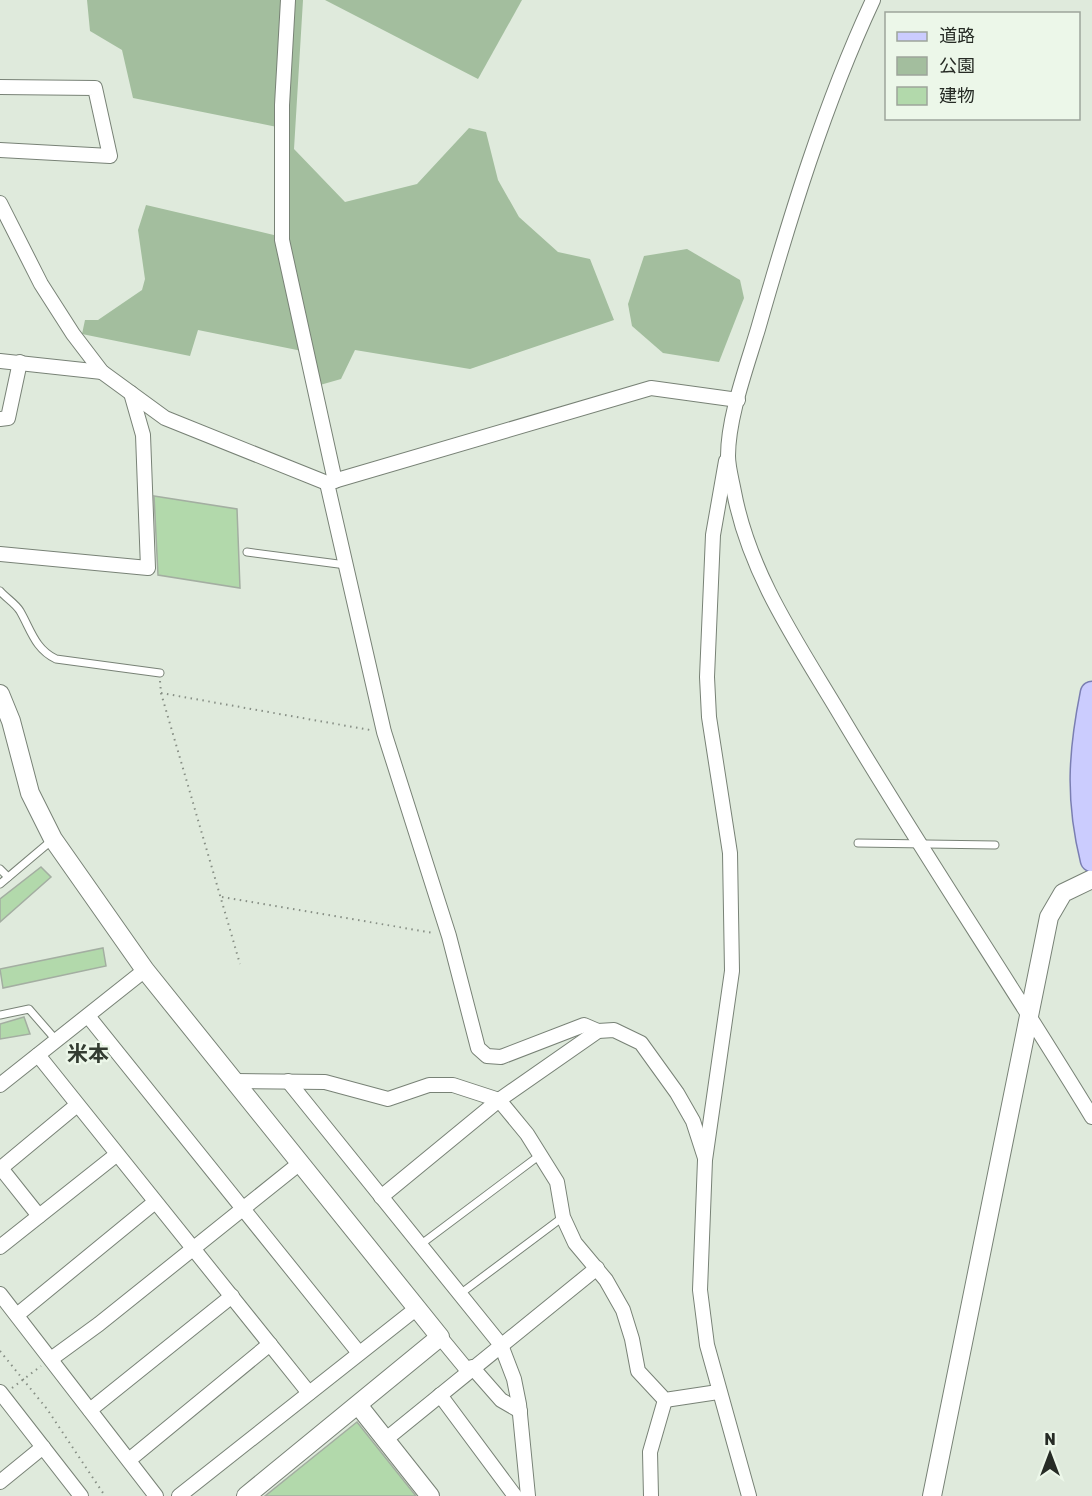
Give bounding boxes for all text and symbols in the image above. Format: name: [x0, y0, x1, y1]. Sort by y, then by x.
legend: [885, 12, 1080, 120]
text: 道路: [939, 25, 975, 47]
text: 公園: [939, 55, 975, 77]
text: 建物: [939, 85, 975, 107]
district label: 米本: [67, 1041, 109, 1066]
north arrow: [1020, 1424, 1080, 1484]
text: N: [1044, 1430, 1056, 1449]

